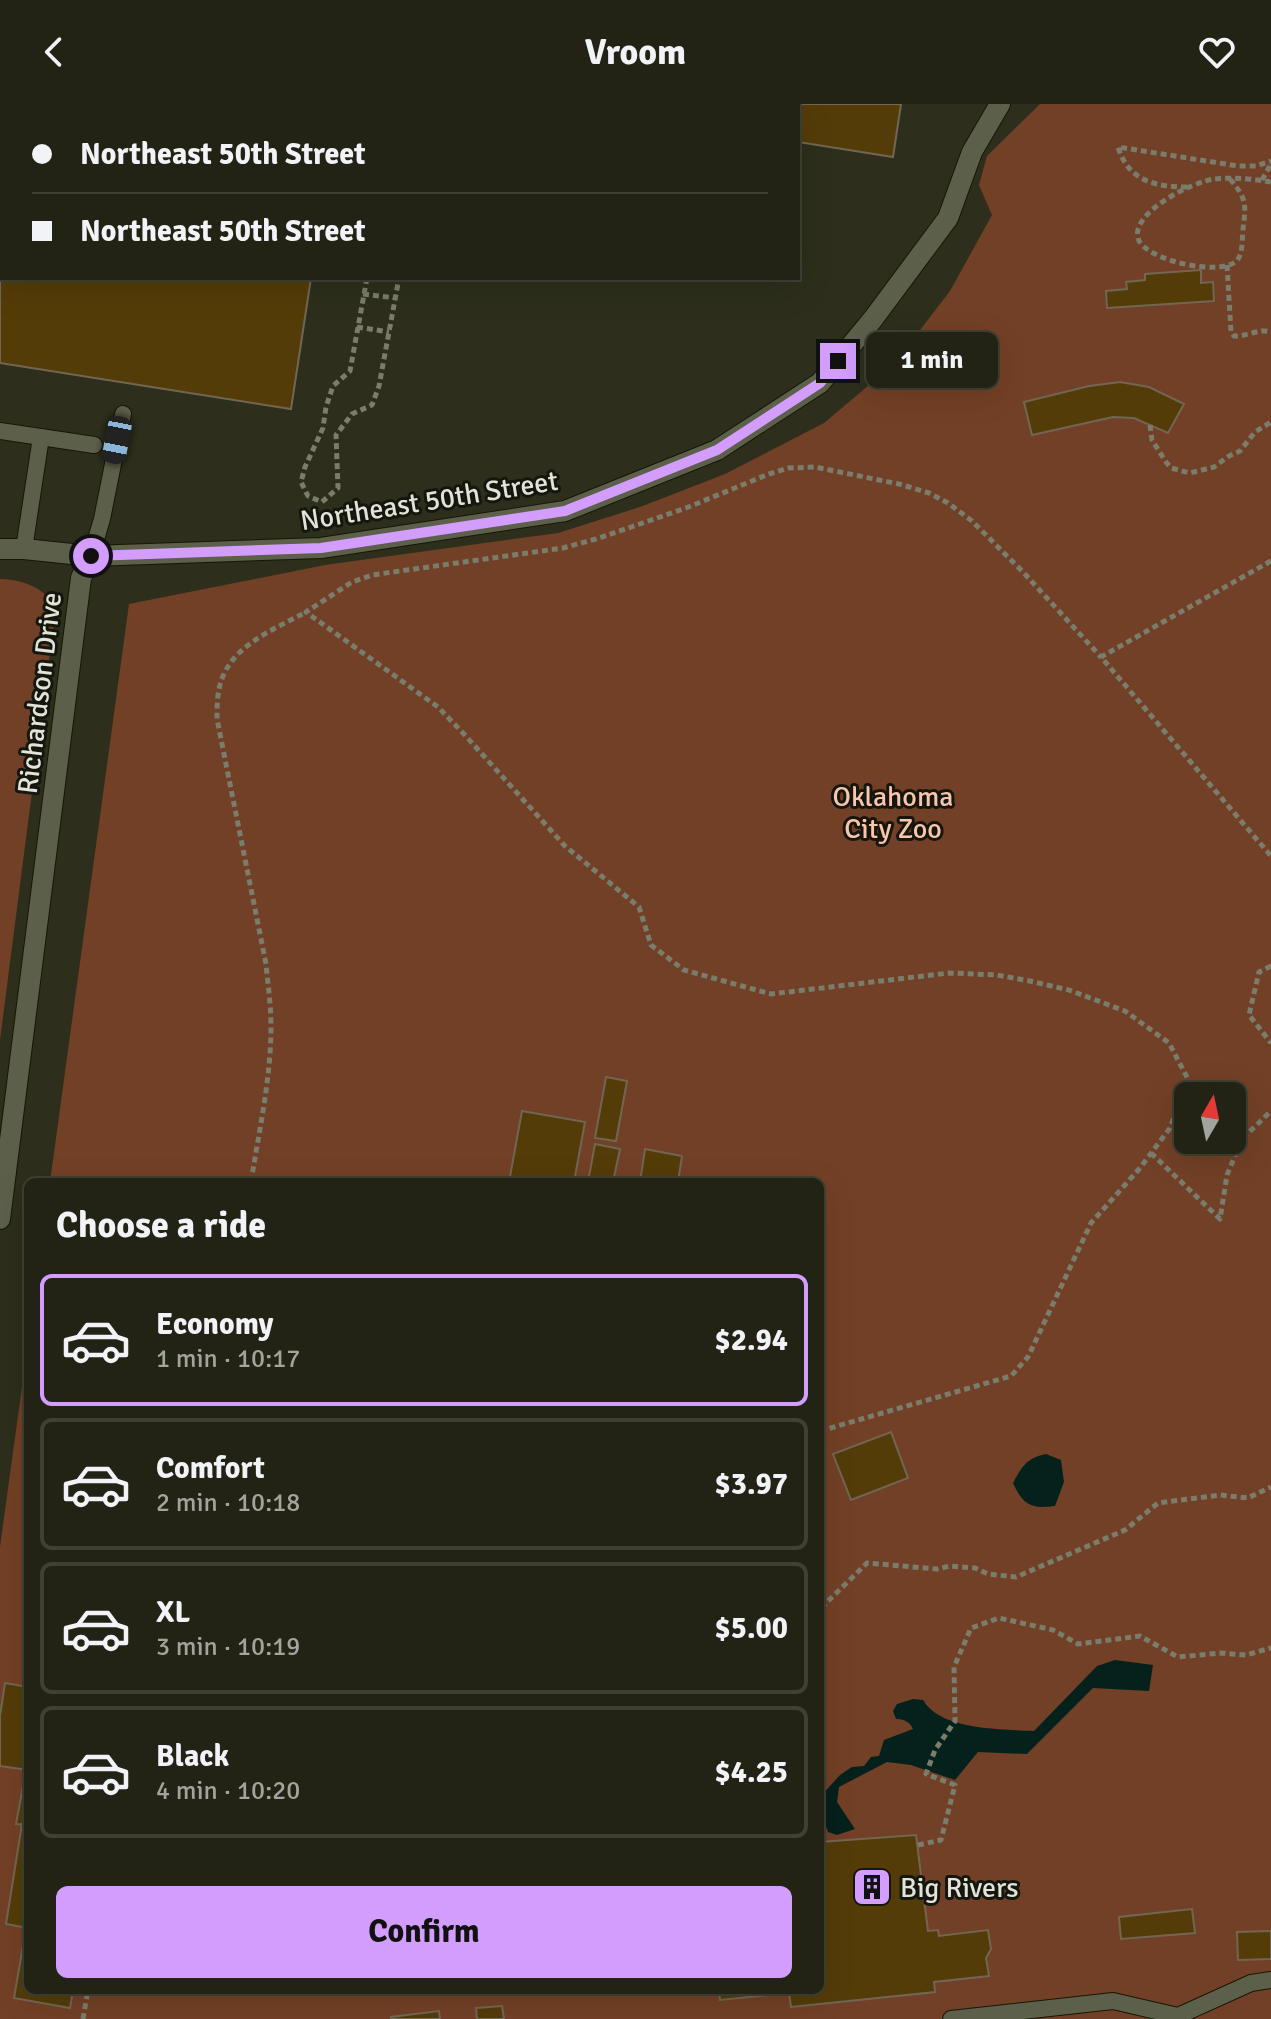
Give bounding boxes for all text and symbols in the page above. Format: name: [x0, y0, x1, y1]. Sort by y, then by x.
icon: back: [32, 30, 76, 74]
text: Vroom: [585, 30, 686, 75]
icon: heart: [1195, 30, 1239, 74]
text: Northeast 50th Street: [80, 136, 365, 173]
text: Northeast 50th Street: [80, 213, 365, 250]
callout: 1 min: [866, 333, 998, 389]
route end: [820, 343, 856, 379]
text: 1 min: [901, 344, 963, 376]
car: [101, 414, 133, 466]
street label: Northeast 50th Street: [298, 464, 561, 538]
route start: [73, 538, 109, 574]
street label: Richardson Drive: [11, 590, 69, 796]
park label: Oklahoma City Zoo: [833, 780, 953, 846]
north arrow: [1174, 1082, 1246, 1154]
map controls: [1174, 1082, 1246, 1154]
text: Choose a ride: [56, 1203, 266, 1248]
icon: car: [60, 1304, 132, 1376]
text: Economy: [156, 1306, 273, 1343]
text: $2.94: [715, 1322, 788, 1359]
text: 1 min · 10:17: [156, 1343, 300, 1375]
icon: car: [60, 1448, 132, 1520]
text: Comfort: [156, 1450, 265, 1487]
text: $3.97: [715, 1466, 788, 1503]
text: 2 min · 10:18: [156, 1487, 300, 1519]
icon: car: [60, 1592, 132, 1664]
text: XL: [156, 1594, 190, 1631]
text: $5.00: [715, 1610, 788, 1647]
text: 3 min · 10:19: [156, 1631, 300, 1663]
icon: car: [60, 1736, 132, 1808]
text: Black: [156, 1738, 229, 1775]
text: $4.25: [715, 1754, 788, 1791]
text: 4 min · 10:20: [156, 1775, 300, 1807]
building icon: Big Rivers: [851, 1866, 893, 1908]
place label: Big Rivers: [900, 1871, 1019, 1905]
button: Confirm: [56, 1886, 792, 1978]

